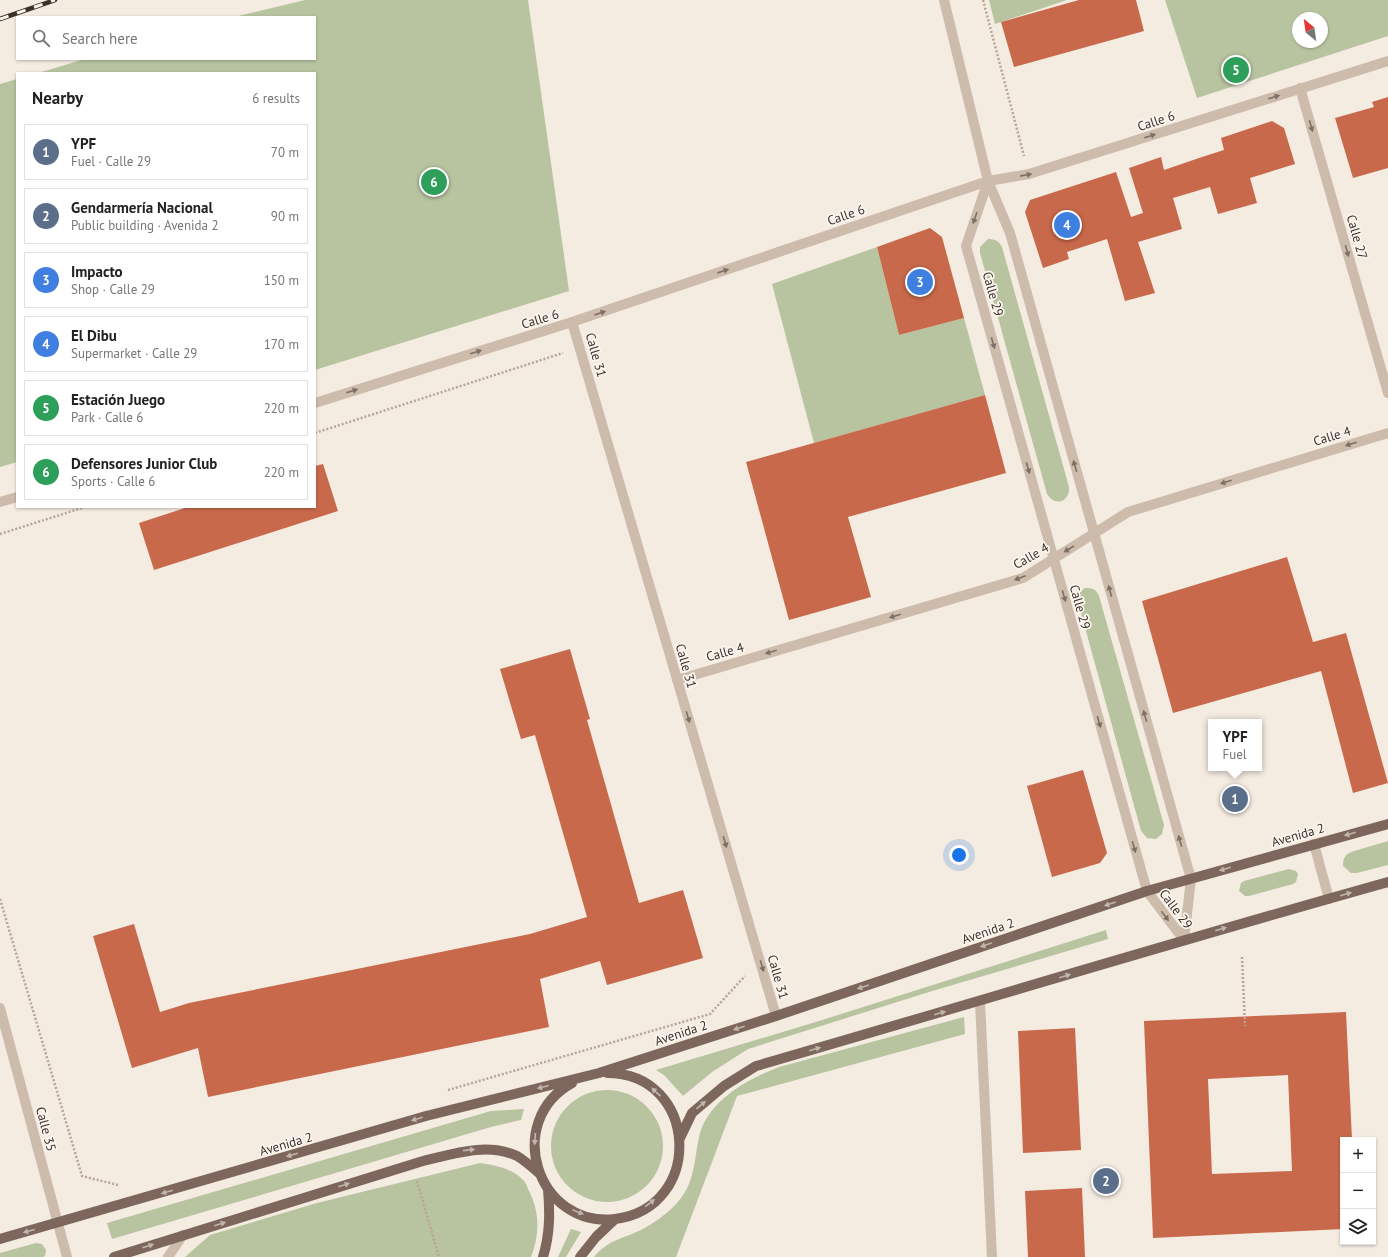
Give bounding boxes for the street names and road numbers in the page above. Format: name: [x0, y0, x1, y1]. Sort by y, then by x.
street label: Calle 6: [1135, 107, 1177, 135]
street label: Calle 6: [825, 201, 867, 229]
street label: Calle 27: [1343, 213, 1371, 261]
street label: Calle 29: [979, 270, 1007, 318]
street label: Calle 6: [519, 305, 561, 333]
street label: Calle 31: [582, 331, 610, 379]
street label: Calle 4: [1311, 422, 1353, 450]
street label: Calle 4: [1010, 539, 1052, 573]
street label: Calle 29: [1066, 583, 1094, 631]
street label: Calle 4: [704, 639, 746, 665]
street label: Calle 31: [672, 642, 700, 690]
street label: Avenida 2: [1269, 819, 1327, 851]
street label: Calle 29: [1156, 886, 1196, 932]
street label: Avenida 2: [959, 914, 1017, 948]
street label: Calle 31: [764, 953, 792, 1001]
street label: Avenida 2: [652, 1016, 710, 1050]
street label: Calle 35: [32, 1105, 60, 1153]
street label: Avenida 2: [257, 1128, 315, 1160]

